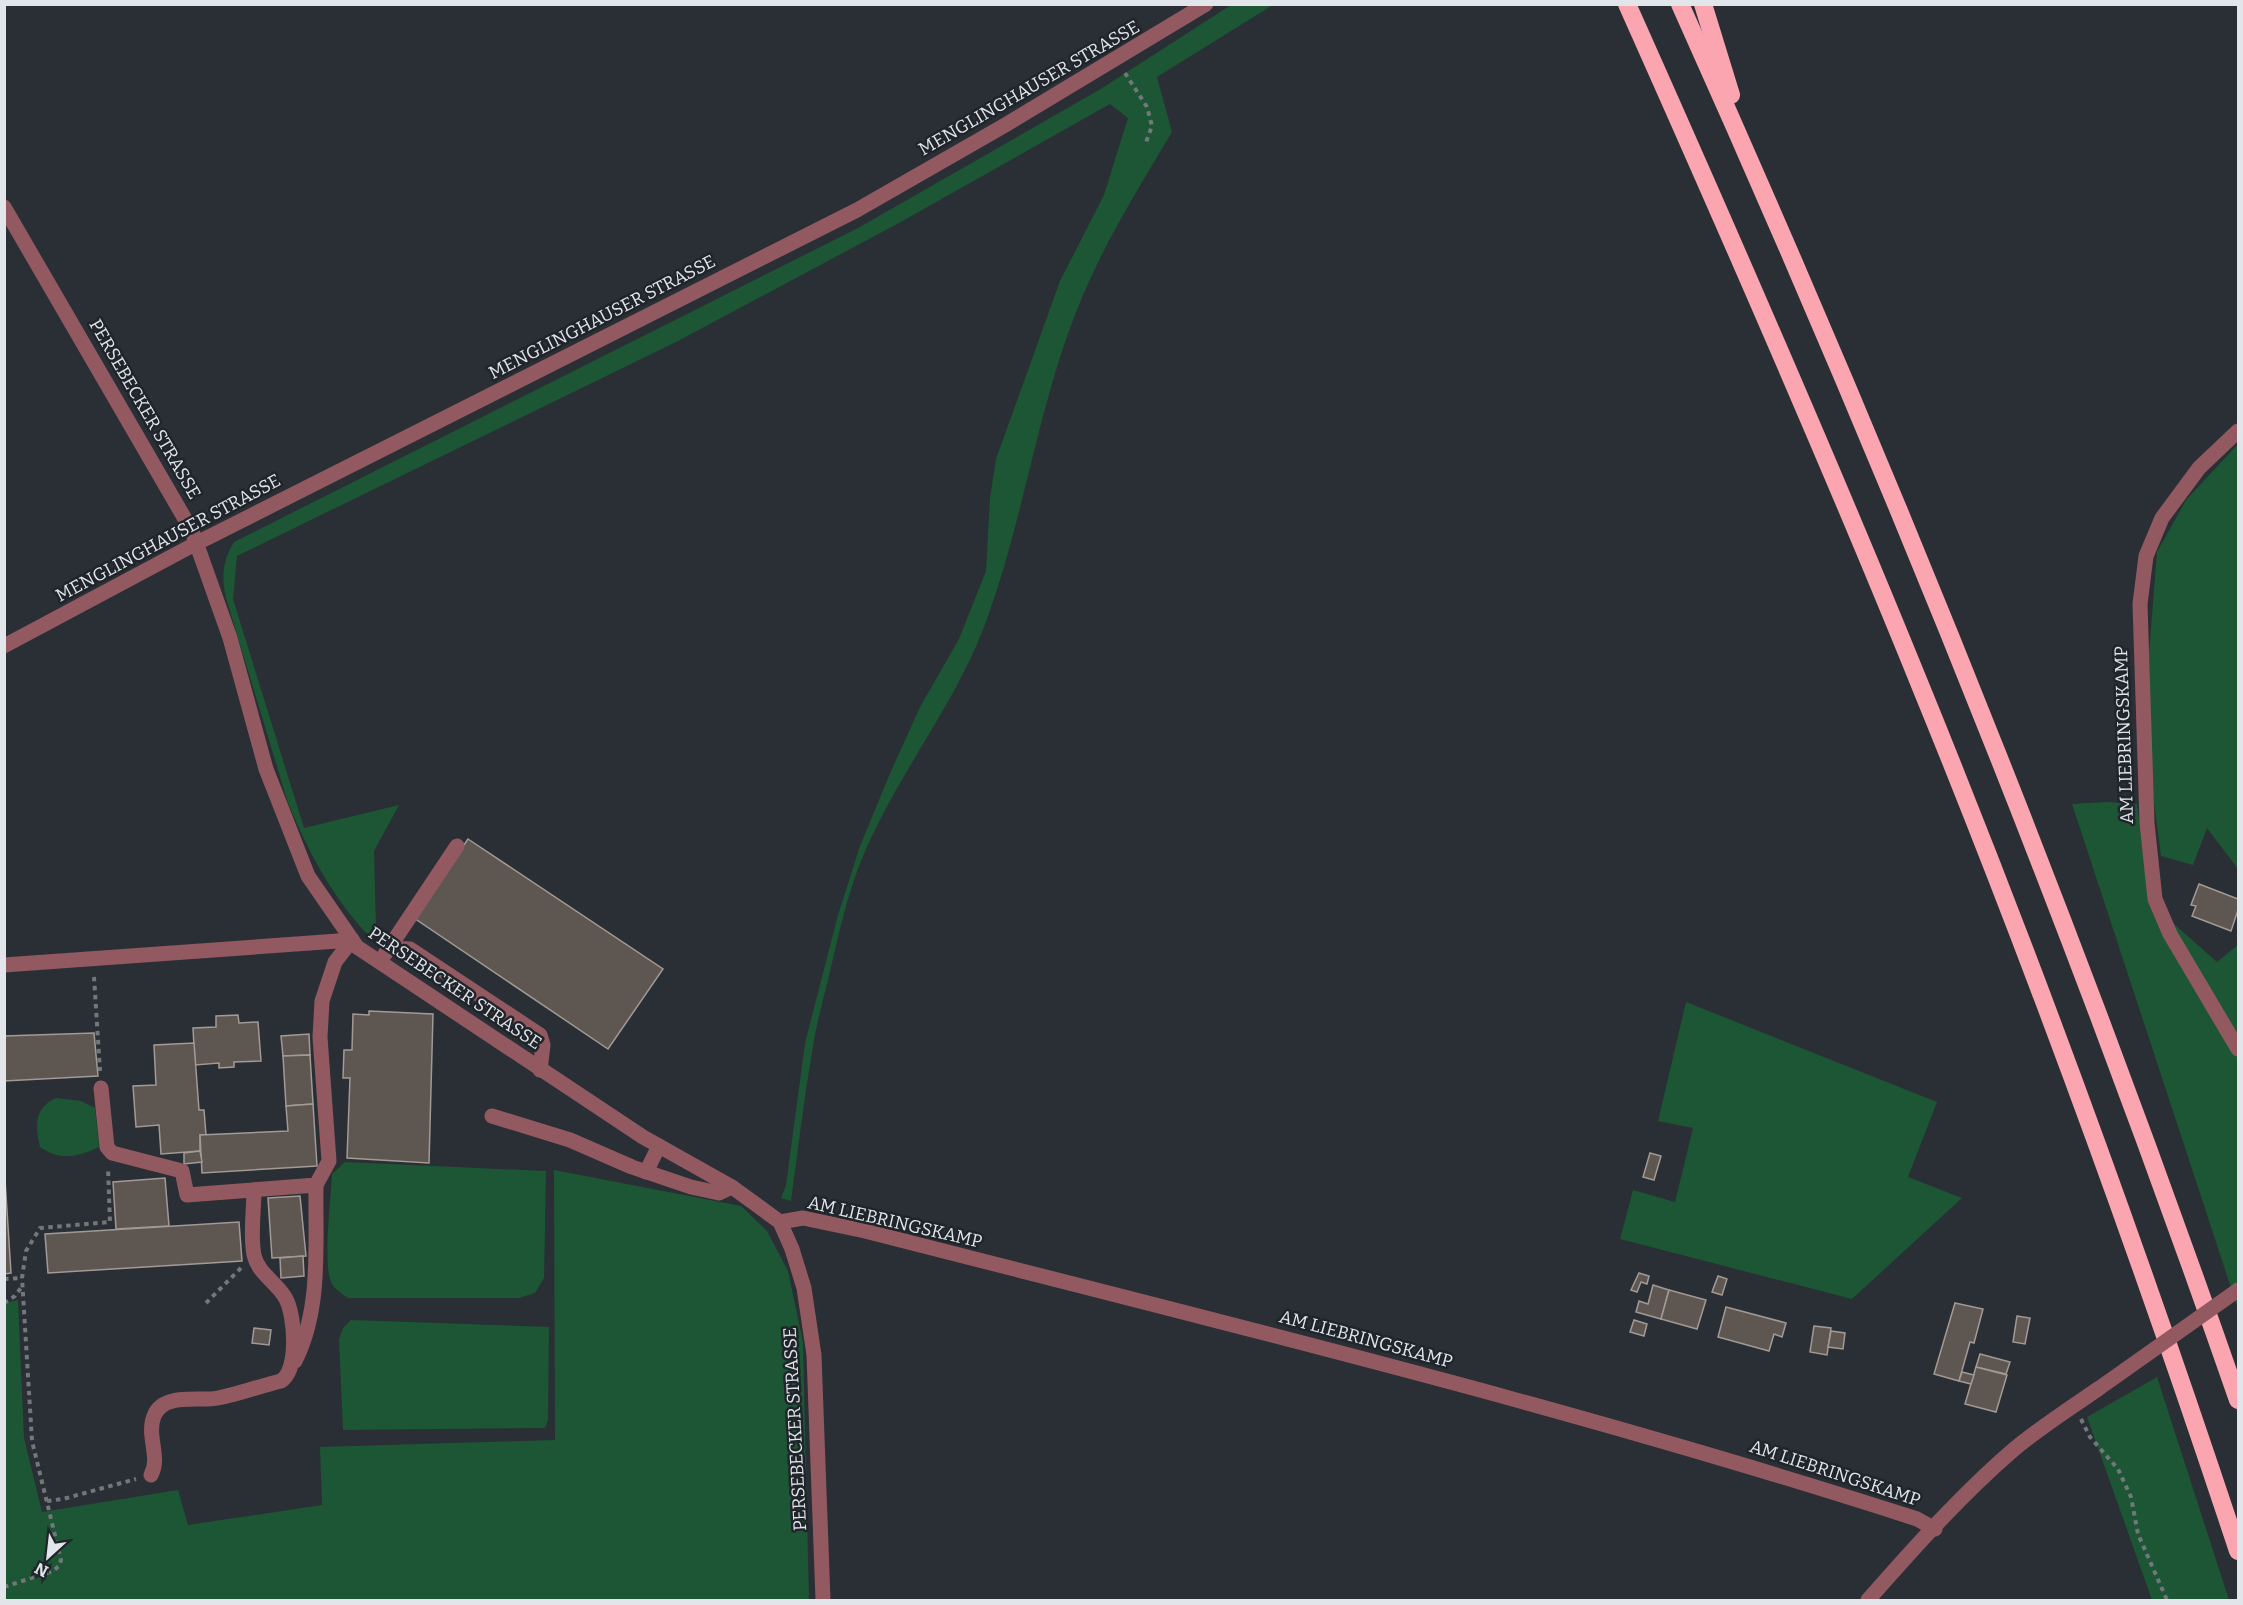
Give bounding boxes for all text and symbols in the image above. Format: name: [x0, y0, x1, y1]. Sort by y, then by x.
street label: MENGLINGHAUSER STRASSE: [915, 16, 1143, 160]
street label: MENGLINGHAUSER STRASSE: [485, 250, 719, 384]
street label: PERSEBECKER STRASSE: [84, 315, 206, 503]
street label: MENGLINGHAUSER STRASSE: [52, 469, 284, 607]
street label: AM LIEBRINGSKAMP: [2110, 645, 2138, 824]
street label: PERSEBECKER STRASSE: [364, 922, 546, 1054]
street label: AM LIEBRINGSKAMP: [806, 1191, 985, 1253]
street label: AM LIEBRINGSKAMP: [1277, 1305, 1455, 1373]
street label: PERSEBECKER STRASSE: [779, 1327, 811, 1531]
street label: AM LIEBRINGSKAMP: [1747, 1435, 1923, 1511]
north arrow: [18, 1527, 78, 1587]
text: N: [32, 1559, 51, 1581]

